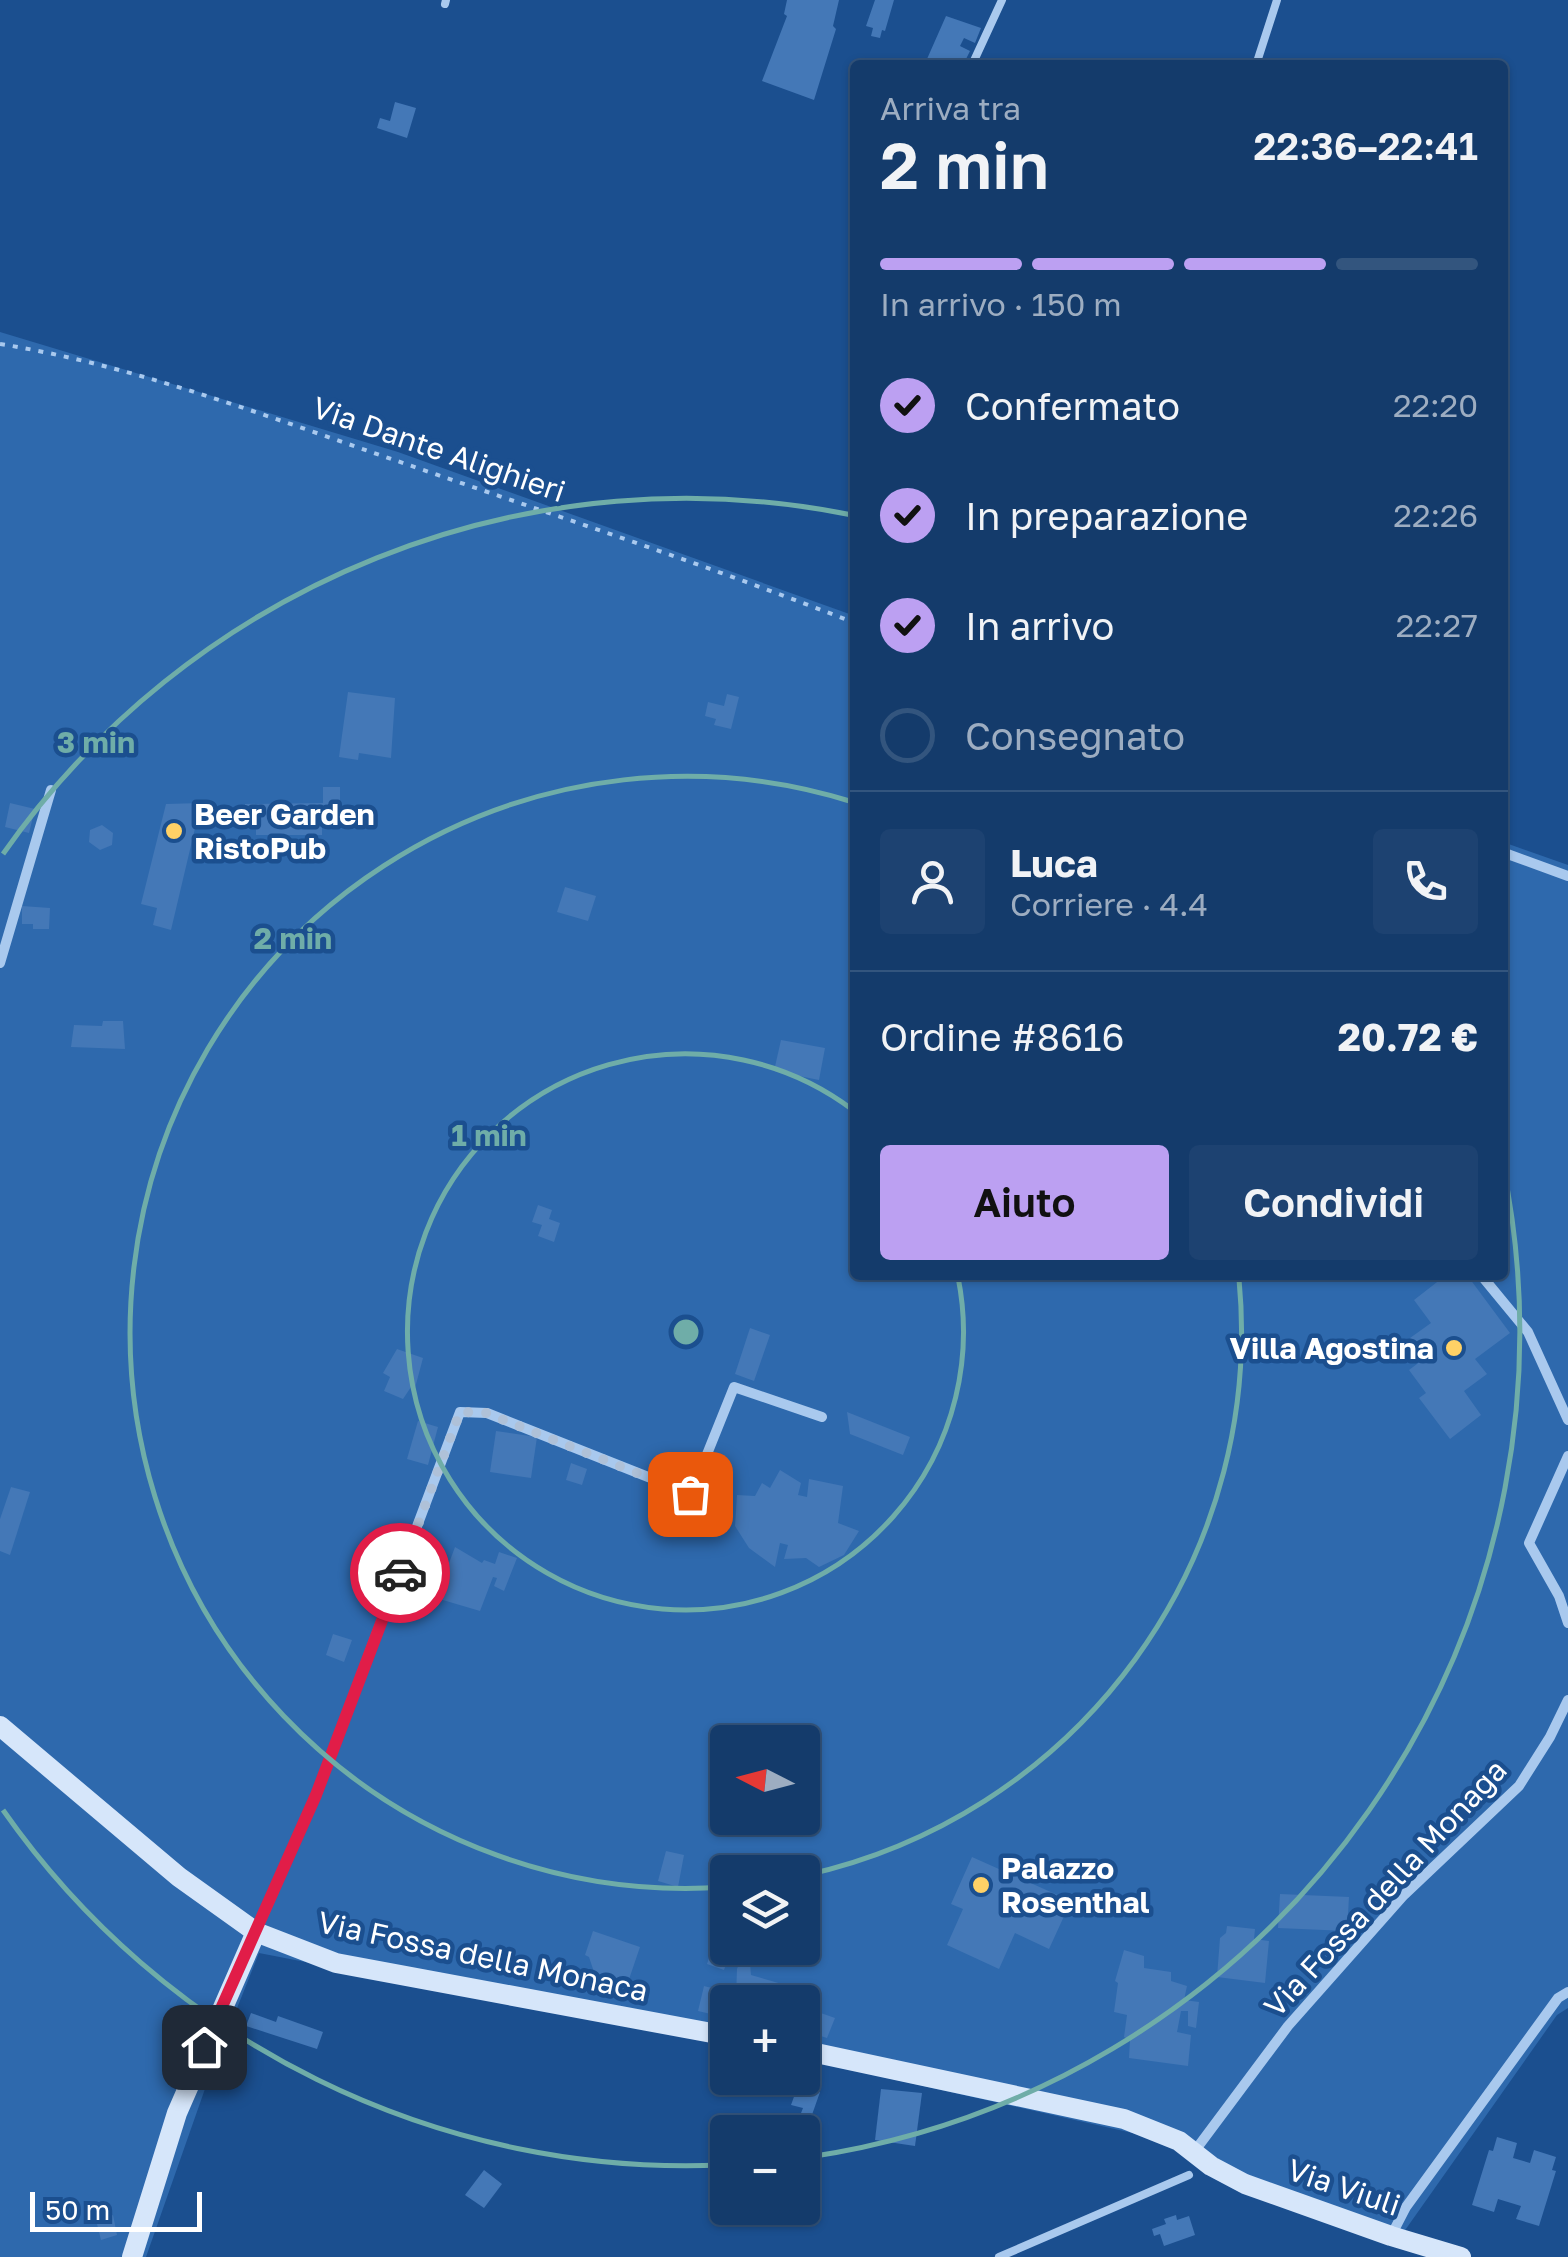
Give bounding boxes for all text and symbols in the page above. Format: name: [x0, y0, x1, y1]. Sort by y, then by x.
text: Arriva tra: [880, 89, 1021, 127]
text: 22:36–22:41: [1254, 123, 1478, 168]
text: 2 min: [880, 125, 1049, 203]
text: In arrivo · 150 m: [880, 285, 1122, 323]
icon: check: [880, 378, 935, 433]
text: Confermato: [965, 383, 1180, 428]
text: 22:20: [1393, 386, 1478, 424]
street label: Via Dante Alighieri: [308, 389, 570, 509]
icon: check: [880, 488, 935, 543]
text: In preparazione: [965, 493, 1248, 538]
text: 22:26: [1393, 496, 1478, 534]
icon: check: [880, 598, 935, 653]
text: In arrivo: [965, 603, 1114, 648]
text: 22:27: [1396, 606, 1478, 644]
text: Consegnato: [965, 713, 1185, 758]
text: 3 min: [57, 724, 135, 760]
place label: Beer Garden RistoPub: [194, 796, 375, 866]
marker: Beer Garden RistoPub: [163, 820, 185, 842]
button: person: [880, 829, 985, 934]
button: phone: [1373, 829, 1478, 934]
text: Luca: [1010, 840, 1098, 885]
text: Corriere · 4.4: [1010, 885, 1208, 923]
text: 2 min: [254, 920, 332, 956]
text: Ordine #8616: [880, 1014, 1124, 1059]
text: 20.72 €: [1338, 1014, 1478, 1059]
text: 1 min: [451, 1117, 527, 1153]
button: Aiuto: [880, 1145, 1169, 1260]
button: Condividi: [1189, 1145, 1478, 1260]
centre of rings: [668, 1314, 704, 1350]
place label: Villa Agostina: [1230, 1330, 1434, 1366]
marker: Villa Agostina: [1443, 1337, 1465, 1359]
pin: [648, 1452, 733, 1537]
icon: bag: [663, 1467, 718, 1522]
courier: [350, 1523, 450, 1623]
icon: car: [373, 1546, 428, 1601]
north arrow: [710, 1725, 820, 1835]
map controls: [710, 1725, 820, 2225]
street label: Via Fossa della Monaga: [1256, 1752, 1514, 2024]
place label: Palazzo Rosenthal: [1001, 1850, 1150, 1920]
button: layers: [710, 1855, 820, 1965]
marker: Palazzo Rosenthal: [970, 1874, 992, 1896]
street label: Via Fossa della Monaca: [315, 1903, 651, 2009]
button: +: [710, 1985, 820, 2095]
pin: [162, 2005, 247, 2090]
icon: home: [177, 2020, 232, 2075]
button: −: [710, 2115, 820, 2225]
street label: Via Viuli: [1283, 2151, 1405, 2223]
scale bar: [30, 2187, 202, 2232]
text: 50 m: [45, 2193, 110, 2226]

